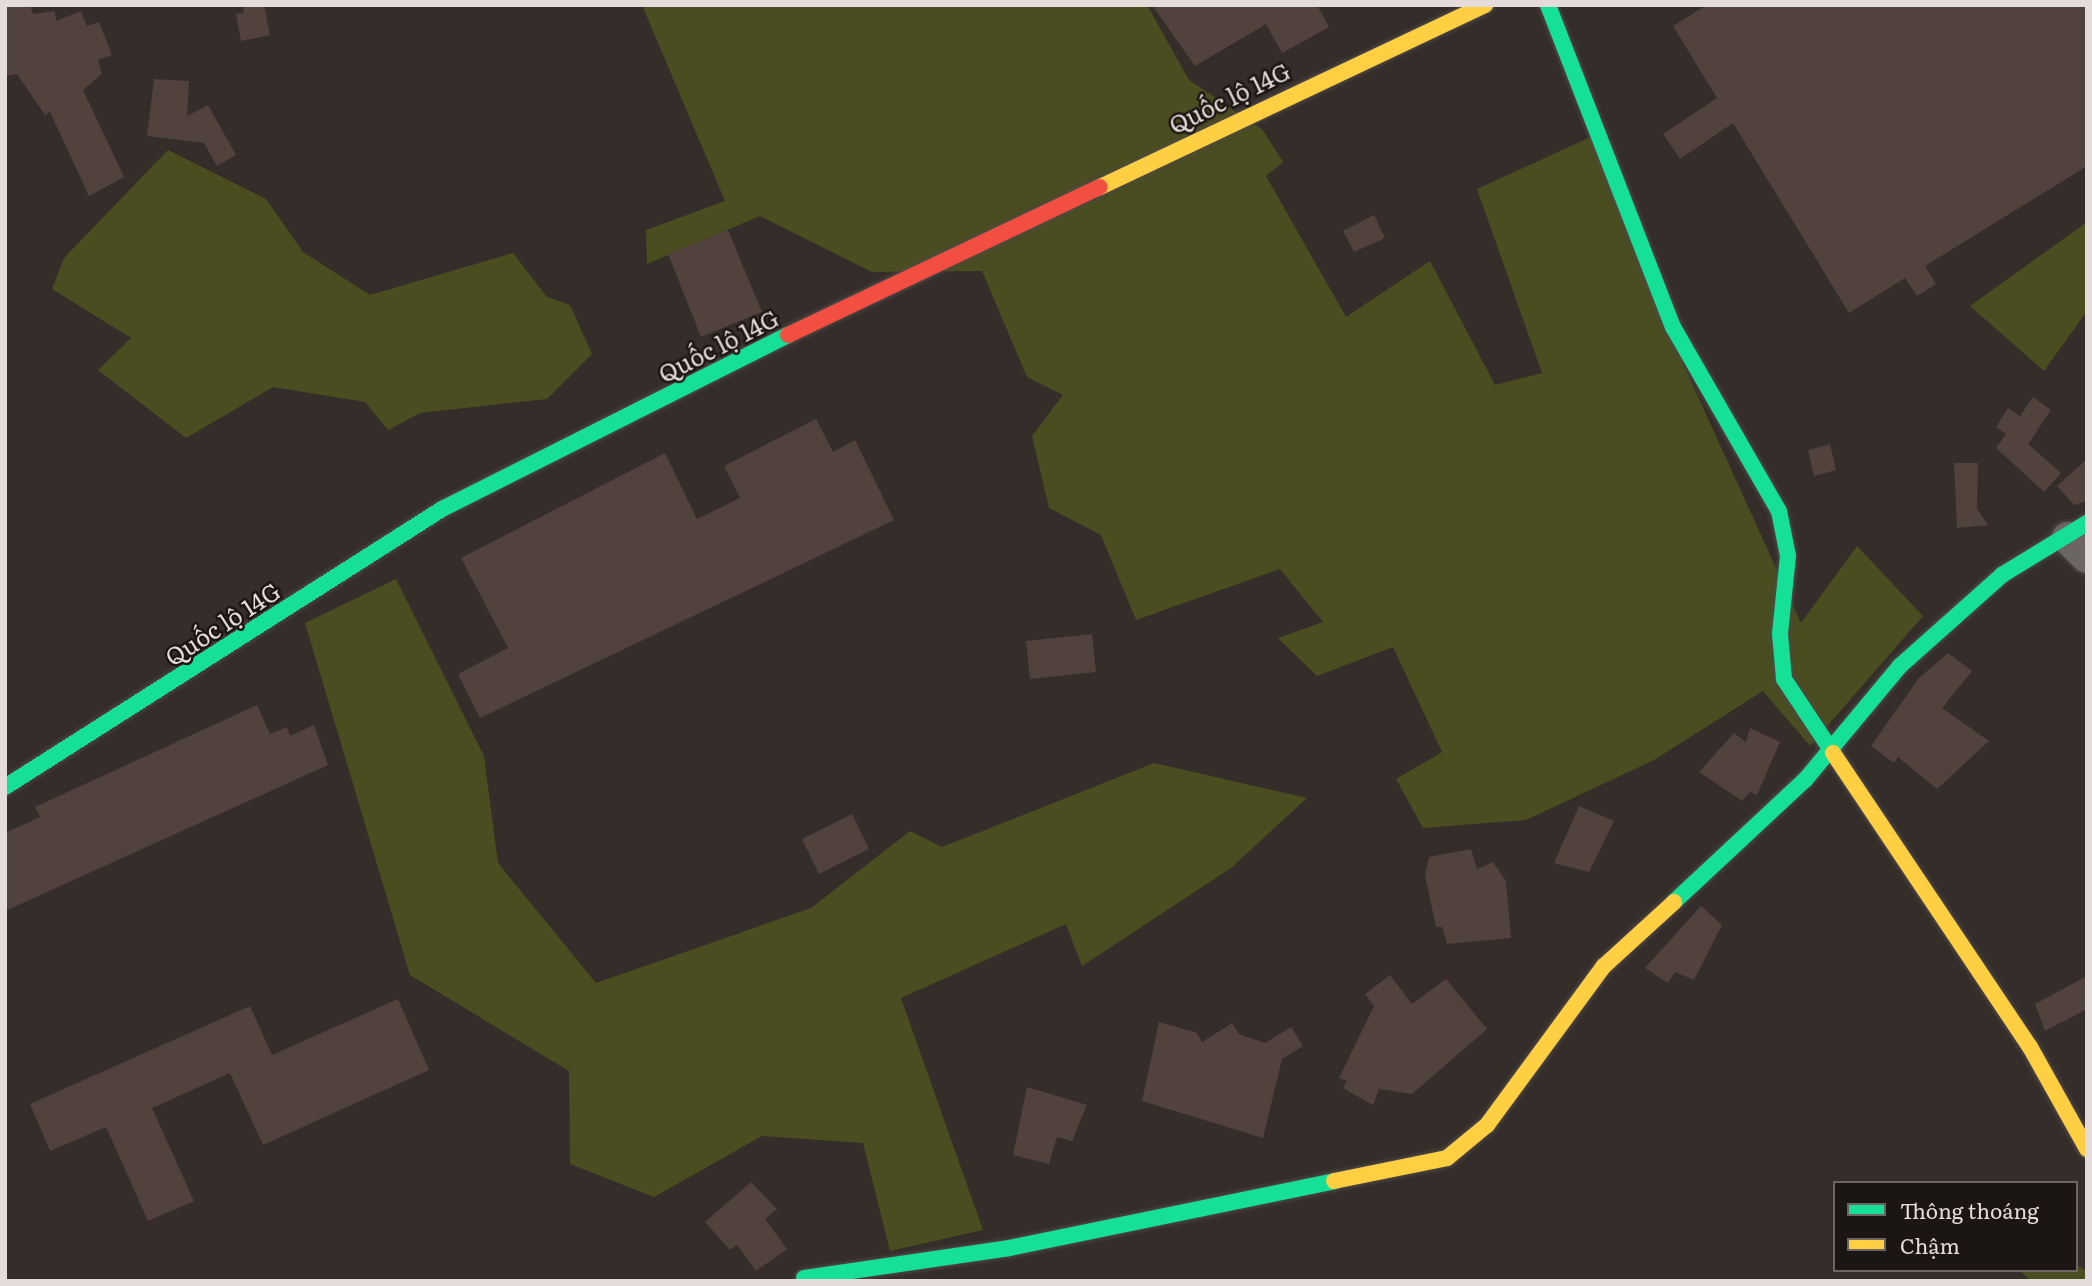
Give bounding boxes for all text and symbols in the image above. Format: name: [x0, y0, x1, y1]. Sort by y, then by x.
street label: Quốc lộ 14G: [1164, 55, 1294, 139]
street label: Quốc lộ 14G: [653, 302, 783, 388]
street label: Quốc lộ 14G: [159, 575, 285, 671]
legend: [1833, 1181, 2078, 1272]
text: Thông thoáng: [1900, 1194, 2039, 1225]
text: Chậm: [1900, 1229, 1960, 1260]

